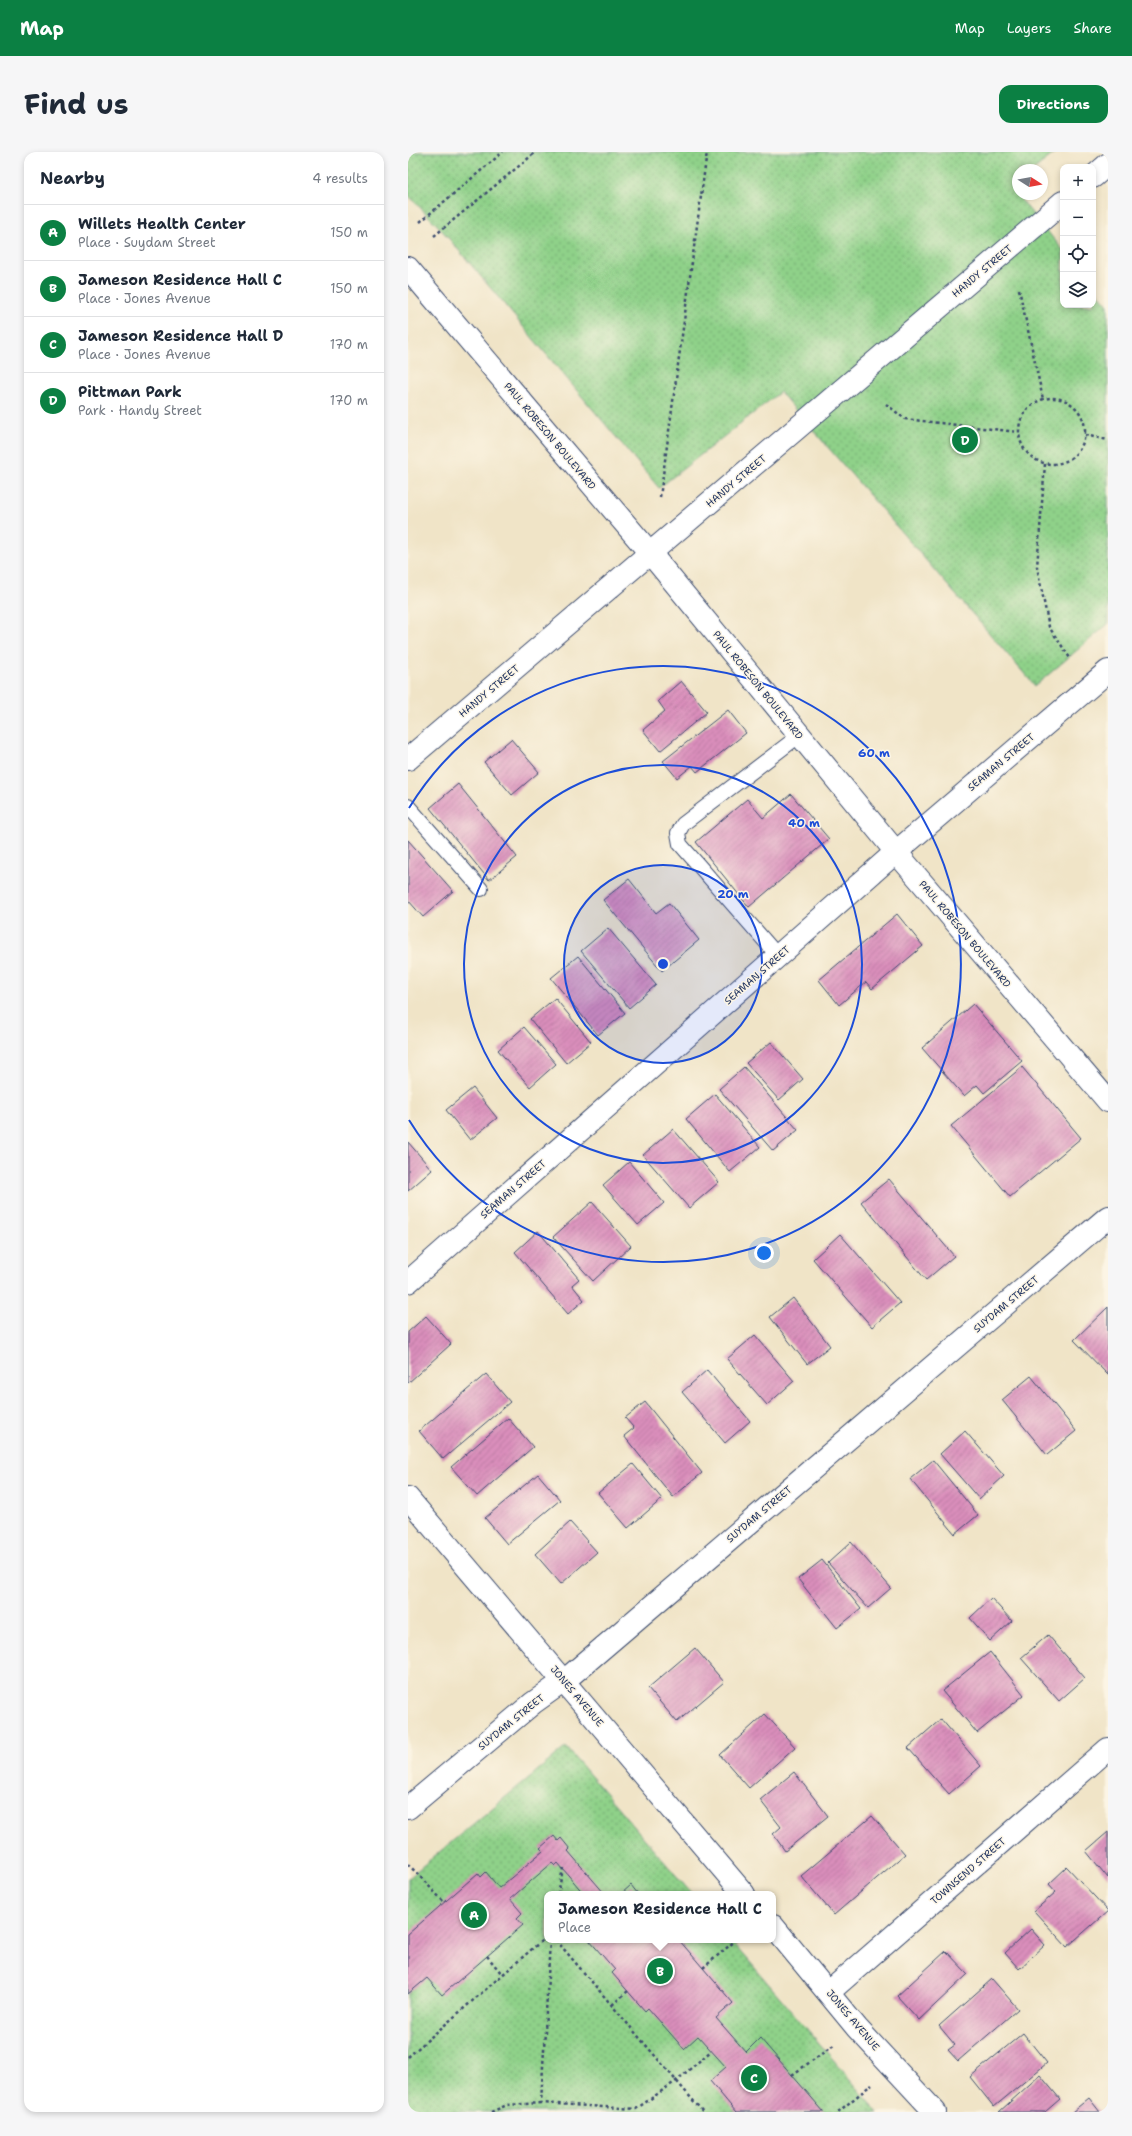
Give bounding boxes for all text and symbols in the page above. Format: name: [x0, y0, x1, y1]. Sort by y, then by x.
text: Map: [20, 16, 64, 41]
text: Map: [955, 19, 985, 37]
text: Layers: [1007, 19, 1051, 37]
text: Share: [1073, 19, 1112, 37]
text: Find us: [24, 85, 129, 123]
button: Directions: [999, 85, 1108, 123]
north arrow: [1012, 164, 1048, 200]
map controls: [1060, 164, 1096, 308]
button: +: [1060, 164, 1096, 200]
text: Nearby: [40, 167, 105, 189]
text: 4 results: [312, 170, 368, 187]
button: −: [1060, 200, 1096, 236]
text: Willets Health Center: [78, 214, 246, 234]
text: A: [48, 224, 58, 241]
text: 150 m: [330, 224, 368, 241]
text: Place · Suydam Street: [78, 234, 216, 251]
button: locate: [1060, 236, 1096, 272]
street label: HANDY STREET: [949, 242, 1015, 300]
text: Jameson Residence Hall C: [78, 270, 282, 290]
button: layers: [1060, 272, 1096, 308]
text: B: [49, 280, 57, 297]
text: 150 m: [330, 280, 368, 297]
text: Place · Jones Avenue: [78, 290, 211, 307]
text: Jameson Residence Hall D: [78, 326, 283, 346]
text: C: [49, 336, 57, 353]
text: 170 m: [330, 336, 368, 353]
text: Place · Jones Avenue: [78, 346, 211, 363]
street label: PAUL ROBESON BOULEVARD: [501, 380, 599, 493]
text: Pittman Park: [78, 382, 182, 402]
text: D: [48, 392, 58, 409]
text: 170 m: [330, 392, 368, 409]
text: Park · Handy Street: [78, 402, 202, 419]
pin: D: [952, 425, 978, 455]
street label: HANDY STREET: [703, 452, 769, 510]
street label: PAUL ROBESON BOULEVARD: [710, 628, 806, 742]
street label: HANDY STREET: [456, 662, 522, 720]
street label: SEAMAN STREET: [965, 730, 1037, 794]
text: 60 m: [858, 745, 890, 761]
text: 40 m: [788, 815, 820, 831]
street label: PAUL ROBESON BOULEVARD: [916, 878, 1014, 991]
text: 20 m: [717, 886, 749, 902]
street label: SEAMAN STREET: [721, 943, 793, 1007]
centre of rings: [656, 957, 670, 971]
street label: SEAMAN STREET: [477, 1157, 549, 1221]
your location: [754, 1243, 774, 1263]
street label: SUYDAM STREET: [971, 1273, 1041, 1335]
street label: SUYDAM STREET: [724, 1483, 794, 1545]
street label: JONES AVENUE: [548, 1663, 606, 1729]
street label: SUYDAM STREET: [475, 1691, 547, 1753]
street label: TOWNSEND STREET: [928, 1835, 1008, 1907]
popup: [544, 1891, 776, 1943]
text: Jameson Residence Hall C: [558, 1899, 762, 1919]
pin: A: [461, 1900, 487, 1930]
text: Place: [558, 1919, 591, 1936]
pin: B: [647, 1956, 673, 1986]
street label: JONES AVENUE: [824, 1987, 882, 2053]
pin: C: [741, 2063, 767, 2093]

